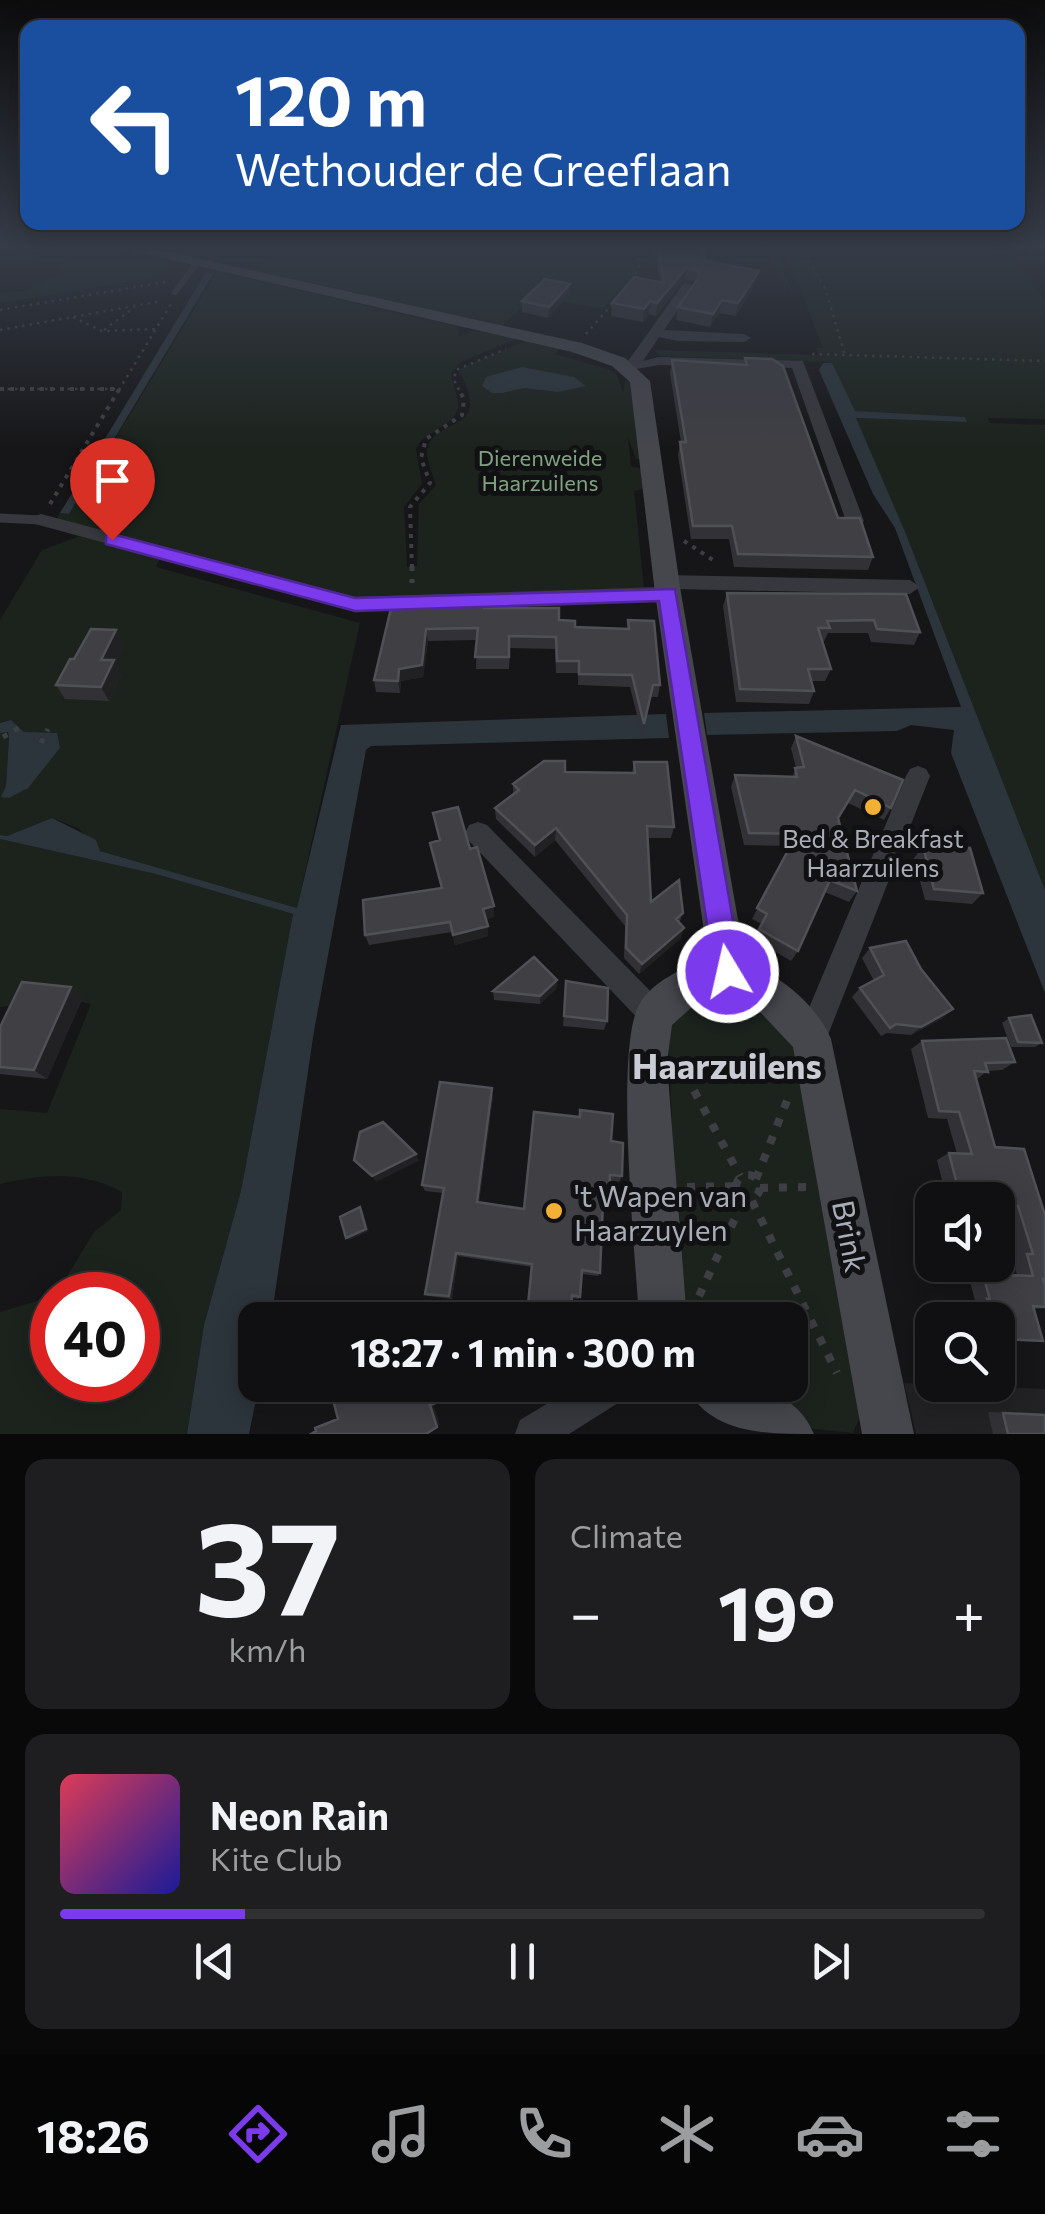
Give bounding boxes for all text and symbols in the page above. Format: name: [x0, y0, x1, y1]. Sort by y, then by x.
text: 120 m: [235, 55, 427, 140]
icon: left: [70, 60, 200, 190]
text: Wethouder de Greeflaan: [235, 140, 732, 195]
pin: [70, 438, 155, 541]
park label: Dierenweide Haarzuilens: [478, 444, 602, 496]
icon: arrive: [85, 453, 140, 508]
marker: Bed & Breakfast Haarzuilens: [862, 796, 884, 818]
place label: Bed & Breakfast Haarzuilens: [782, 823, 964, 882]
position arrow: [676, 920, 780, 1024]
district label: Haarzuilens: [632, 1043, 822, 1086]
place label: 't Wapen van Haarzuylen: [574, 1176, 747, 1247]
map controls: [915, 1182, 1015, 1402]
button: sound: [915, 1182, 1015, 1282]
street label: Brink: [826, 1197, 876, 1275]
marker: 't Wapen van Haarzuylen: [543, 1200, 565, 1222]
speed limit sign: 40: [30, 1272, 160, 1402]
button: search: [915, 1302, 1015, 1402]
text: 18:27 · 1 min · 300 m: [350, 1328, 696, 1375]
text: 37: [195, 1484, 340, 1643]
text: Climate: [570, 1515, 683, 1555]
text: 19°: [718, 1565, 836, 1656]
text: −: [570, 1578, 601, 1645]
text: +: [953, 1578, 985, 1645]
text: km/h: [229, 1629, 306, 1669]
text: Neon Rain: [210, 1791, 389, 1838]
text: Kite Club: [210, 1838, 342, 1878]
icon: previous: [187, 1934, 242, 1989]
icon: pause: [495, 1934, 550, 1989]
icon: next: [803, 1934, 858, 1989]
icon: directions: [223, 2099, 293, 2169]
icon: music: [366, 2099, 436, 2169]
icon: phone: [509, 2099, 579, 2169]
icon: climate: [652, 2099, 722, 2169]
icon: car: [795, 2099, 865, 2169]
icon: filters: [938, 2099, 1008, 2169]
text: 18:26: [37, 2107, 150, 2162]

